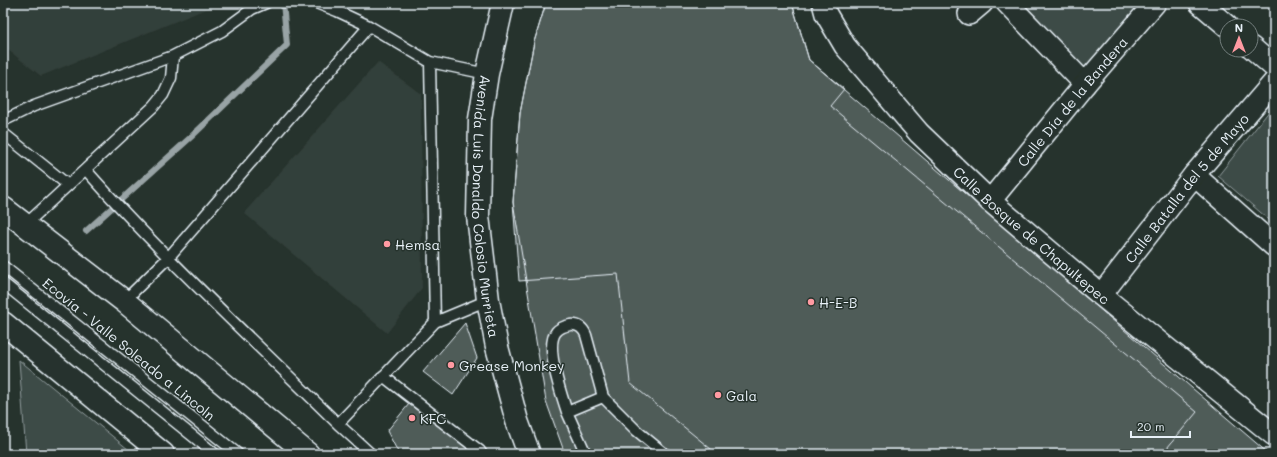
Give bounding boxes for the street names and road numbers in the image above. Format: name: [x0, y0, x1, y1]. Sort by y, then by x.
street label: Calle Día de la Bandera: [1012, 32, 1131, 170]
street label: Avenida Luis Donaldo Colosio Murrieta: [468, 74, 504, 339]
street label: Calle Batalla del 5 de Mayo: [1120, 109, 1253, 267]
street label: Calle Bosque de Chapultepec: [950, 162, 1114, 308]
street label: Ecovía - Valle Soleado a Lincoln: [39, 273, 219, 425]

